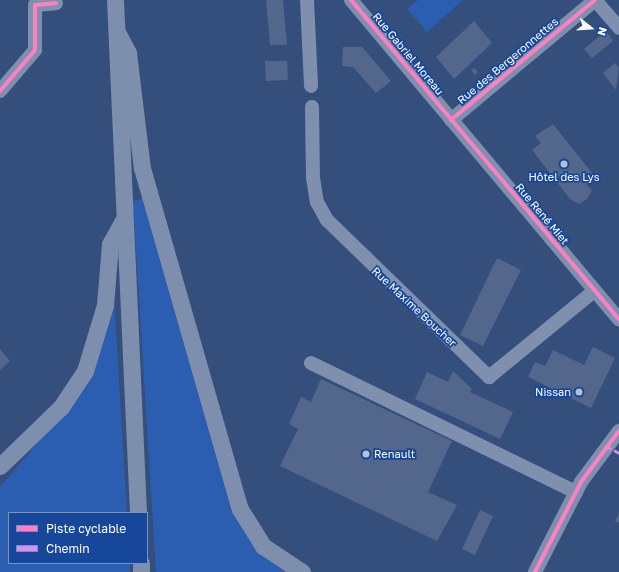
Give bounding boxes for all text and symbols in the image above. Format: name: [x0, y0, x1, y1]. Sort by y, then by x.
north arrow: [571, 8, 611, 48]
street label: Rue Gabriel Moreau: [370, 10, 446, 98]
street label: Rue des Bergeronnettes: [455, 15, 561, 107]
text: N: [596, 26, 610, 38]
marker: Hôtel des Lys: [559, 159, 569, 169]
place label: Hôtel des Lys: [528, 170, 600, 184]
street label: Rue René Miet: [513, 181, 571, 247]
street label: Rue Maxime Boucher: [369, 264, 459, 350]
place label: Nissan: [535, 385, 571, 399]
marker: Nissan: [574, 387, 584, 397]
place label: Renault: [374, 447, 415, 461]
marker: Renault: [361, 449, 371, 459]
legend: [8, 512, 148, 564]
text: Piste cyclable: [46, 521, 126, 536]
text: Chemin: [46, 541, 90, 556]

